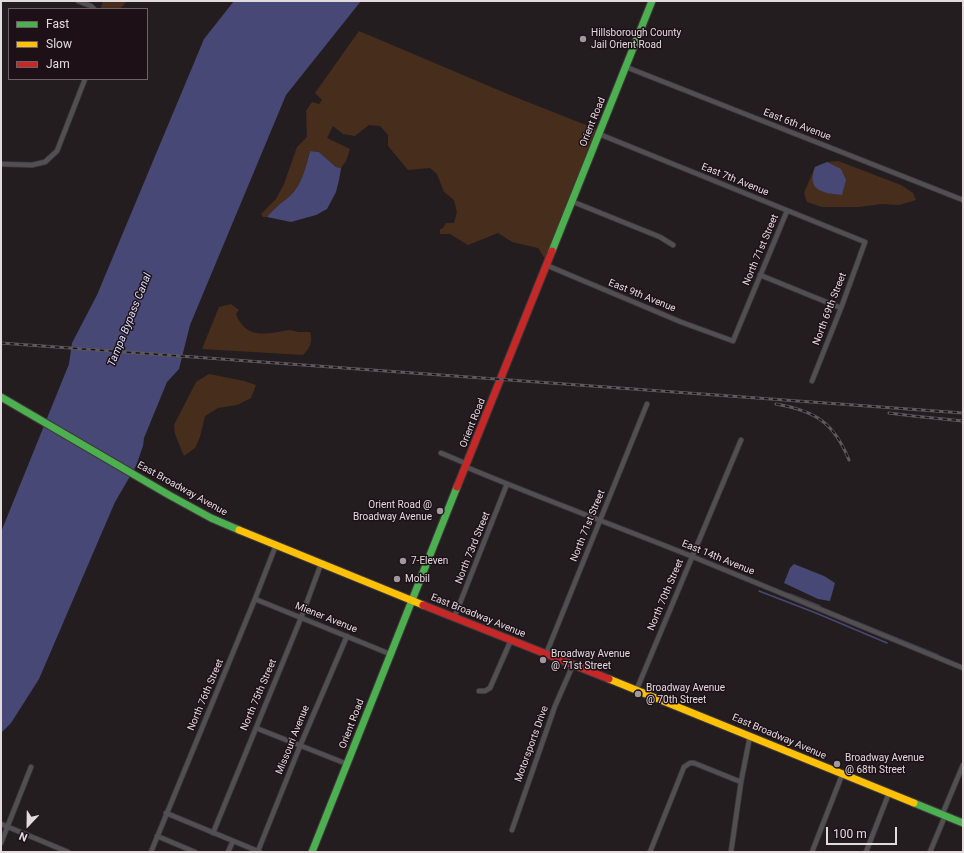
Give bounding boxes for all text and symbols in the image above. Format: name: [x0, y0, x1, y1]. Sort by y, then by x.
legend: [8, 8, 148, 80]
text: Fast: [46, 17, 69, 31]
place label: Hillsborough County Jail Orient Road: [591, 27, 681, 50]
marker: Hillsborough County Jail Orient Road: [578, 34, 588, 44]
text: Slow: [46, 37, 72, 51]
text: Jam: [46, 57, 70, 71]
street label: Orient Road: [578, 96, 608, 148]
street label: East 6th Avenue: [761, 107, 833, 143]
street label: East 7th Avenue: [700, 161, 770, 199]
street label: North 71st Street: [741, 213, 781, 287]
water label: Tampa Bypass Canal: [105, 271, 155, 369]
street label: North 69th Street: [811, 271, 849, 347]
street label: East 9th Avenue: [607, 277, 677, 315]
street label: Orient Road: [458, 397, 488, 449]
street label: East Broadway Avenue: [135, 459, 229, 519]
street label: North 71st Street: [568, 488, 608, 564]
place label: Orient Road @ Broadway Avenue: [353, 499, 432, 522]
marker: Orient Road @ Broadway Avenue: [435, 506, 445, 516]
street label: North 73rd Street: [453, 510, 493, 586]
street label: East 14th Avenue: [680, 538, 756, 578]
place label: 7-Eleven: [411, 555, 448, 567]
marker: 7-Eleven: [398, 556, 408, 566]
street label: North 70th Street: [646, 557, 686, 633]
place label: Mobil: [405, 573, 430, 585]
marker: Mobil: [392, 574, 402, 584]
street label: East Broadway Avenue: [429, 591, 527, 641]
street label: Miener Avenue: [293, 600, 359, 636]
place label: Broadway Avenue @ 71st Street: [551, 648, 630, 672]
marker: Broadway Avenue @ 71st Street: [538, 655, 548, 665]
street label: North 76th Street: [186, 657, 226, 733]
street label: North 75th Street: [239, 657, 279, 733]
place label: Broadway Avenue @ 70th Street: [646, 682, 725, 706]
marker: Broadway Avenue @ 70th Street: [633, 689, 643, 699]
street label: Orient Road: [337, 697, 367, 751]
street label: Missouri Avenue: [274, 704, 312, 776]
street label: Motorsports Drive: [513, 704, 551, 784]
street label: East Broadway Avenue: [730, 712, 828, 762]
place label: Broadway Avenue @ 68th Street: [845, 752, 924, 776]
marker: Broadway Avenue @ 68th Street: [832, 759, 842, 769]
north arrow: [8, 805, 48, 845]
scale bar: [828, 819, 899, 845]
text: 100 m: [833, 827, 867, 841]
text: N: [17, 829, 29, 844]

